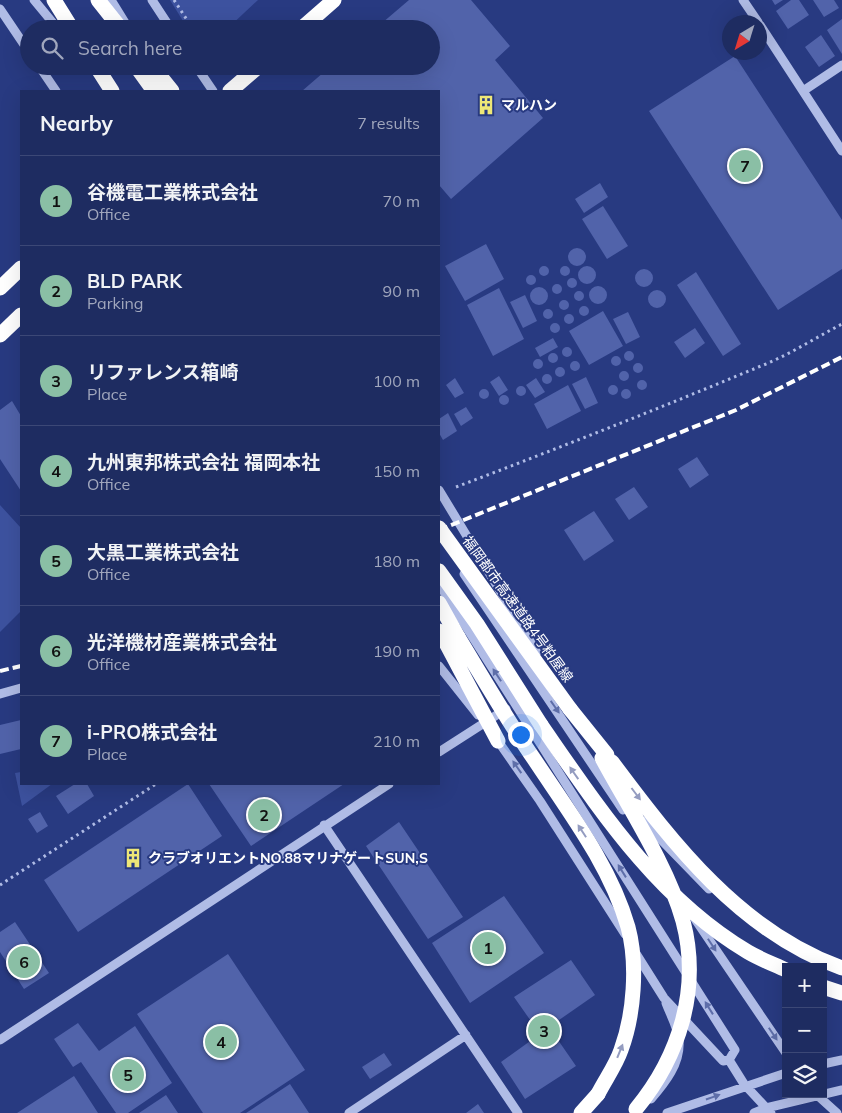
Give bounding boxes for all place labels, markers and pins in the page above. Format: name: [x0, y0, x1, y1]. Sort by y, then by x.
building icon: マルハン: [475, 94, 497, 116]
place label: マルハン: [501, 96, 557, 114]
pin: 7: [729, 147, 761, 185]
pin: 2: [248, 796, 280, 834]
building icon: クラブオリエントNO.88マリナゲートSUN,S: [122, 847, 144, 869]
place label: クラブオリエントNO.88マリナゲートSUN,S: [148, 849, 428, 867]
pin: 1: [472, 929, 504, 967]
pin: 6: [8, 943, 40, 981]
pin: 3: [528, 1012, 560, 1050]
pin: 4: [205, 1023, 237, 1061]
pin: 5: [112, 1056, 144, 1094]

